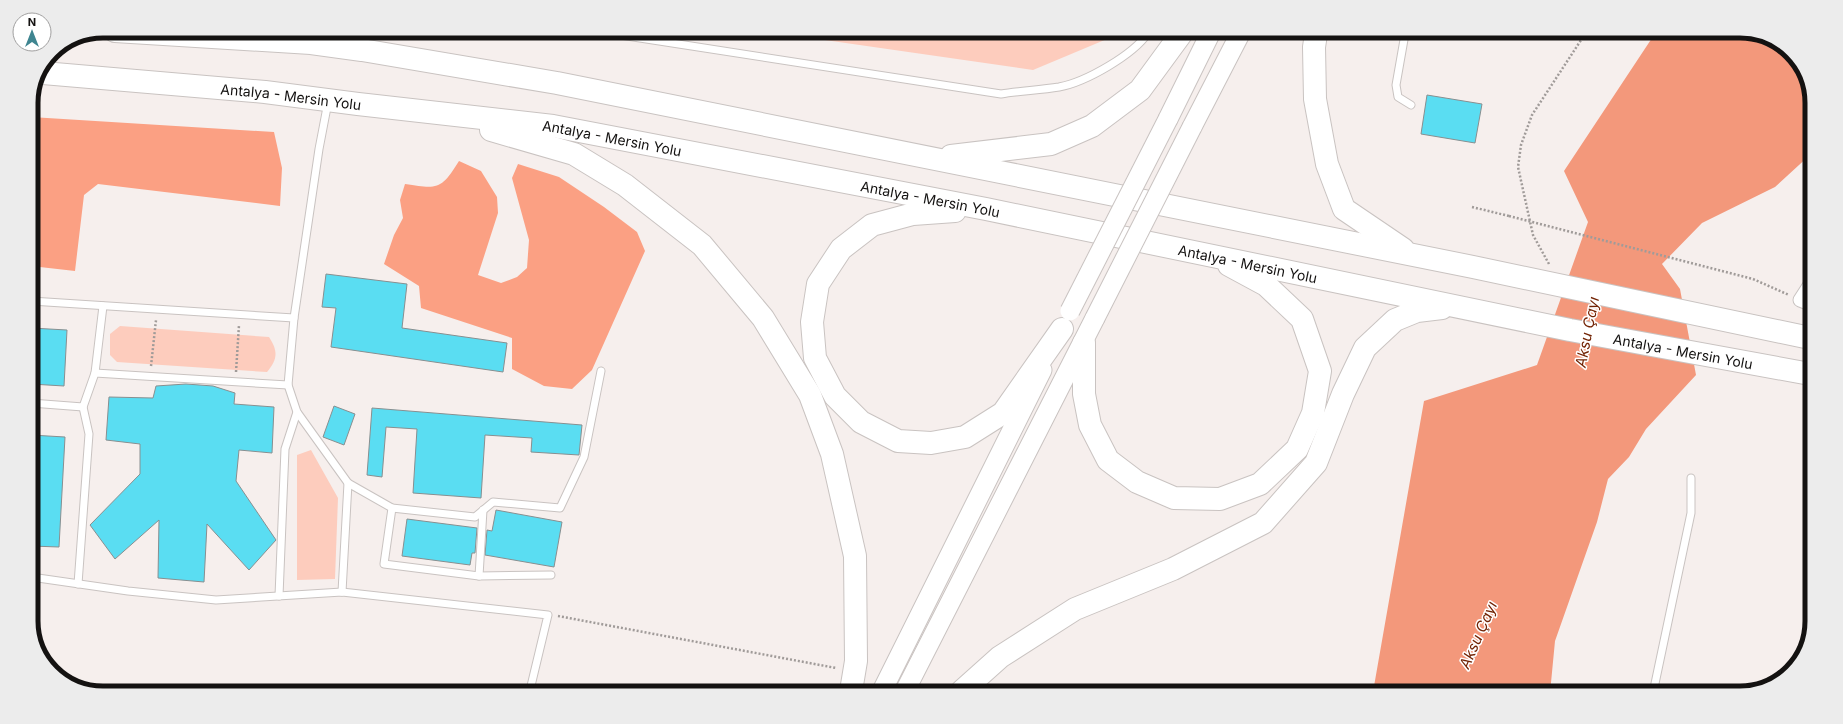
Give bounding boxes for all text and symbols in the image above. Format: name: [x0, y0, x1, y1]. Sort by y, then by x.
north arrow: [12, 12, 52, 52]
text: N: [28, 15, 36, 29]
street label: Antalya - Mersin Yolu: [220, 80, 362, 113]
street label: Antalya - Mersin Yolu: [541, 116, 683, 159]
street label: Antalya - Mersin Yolu: [859, 177, 1002, 220]
street label: Antalya - Mersin Yolu: [1177, 241, 1319, 286]
water label: Aksu Çayı: [1571, 295, 1603, 370]
street label: Antalya - Mersin Yolu: [1612, 330, 1754, 372]
water label: Aksu Çayı: [1454, 598, 1501, 672]

